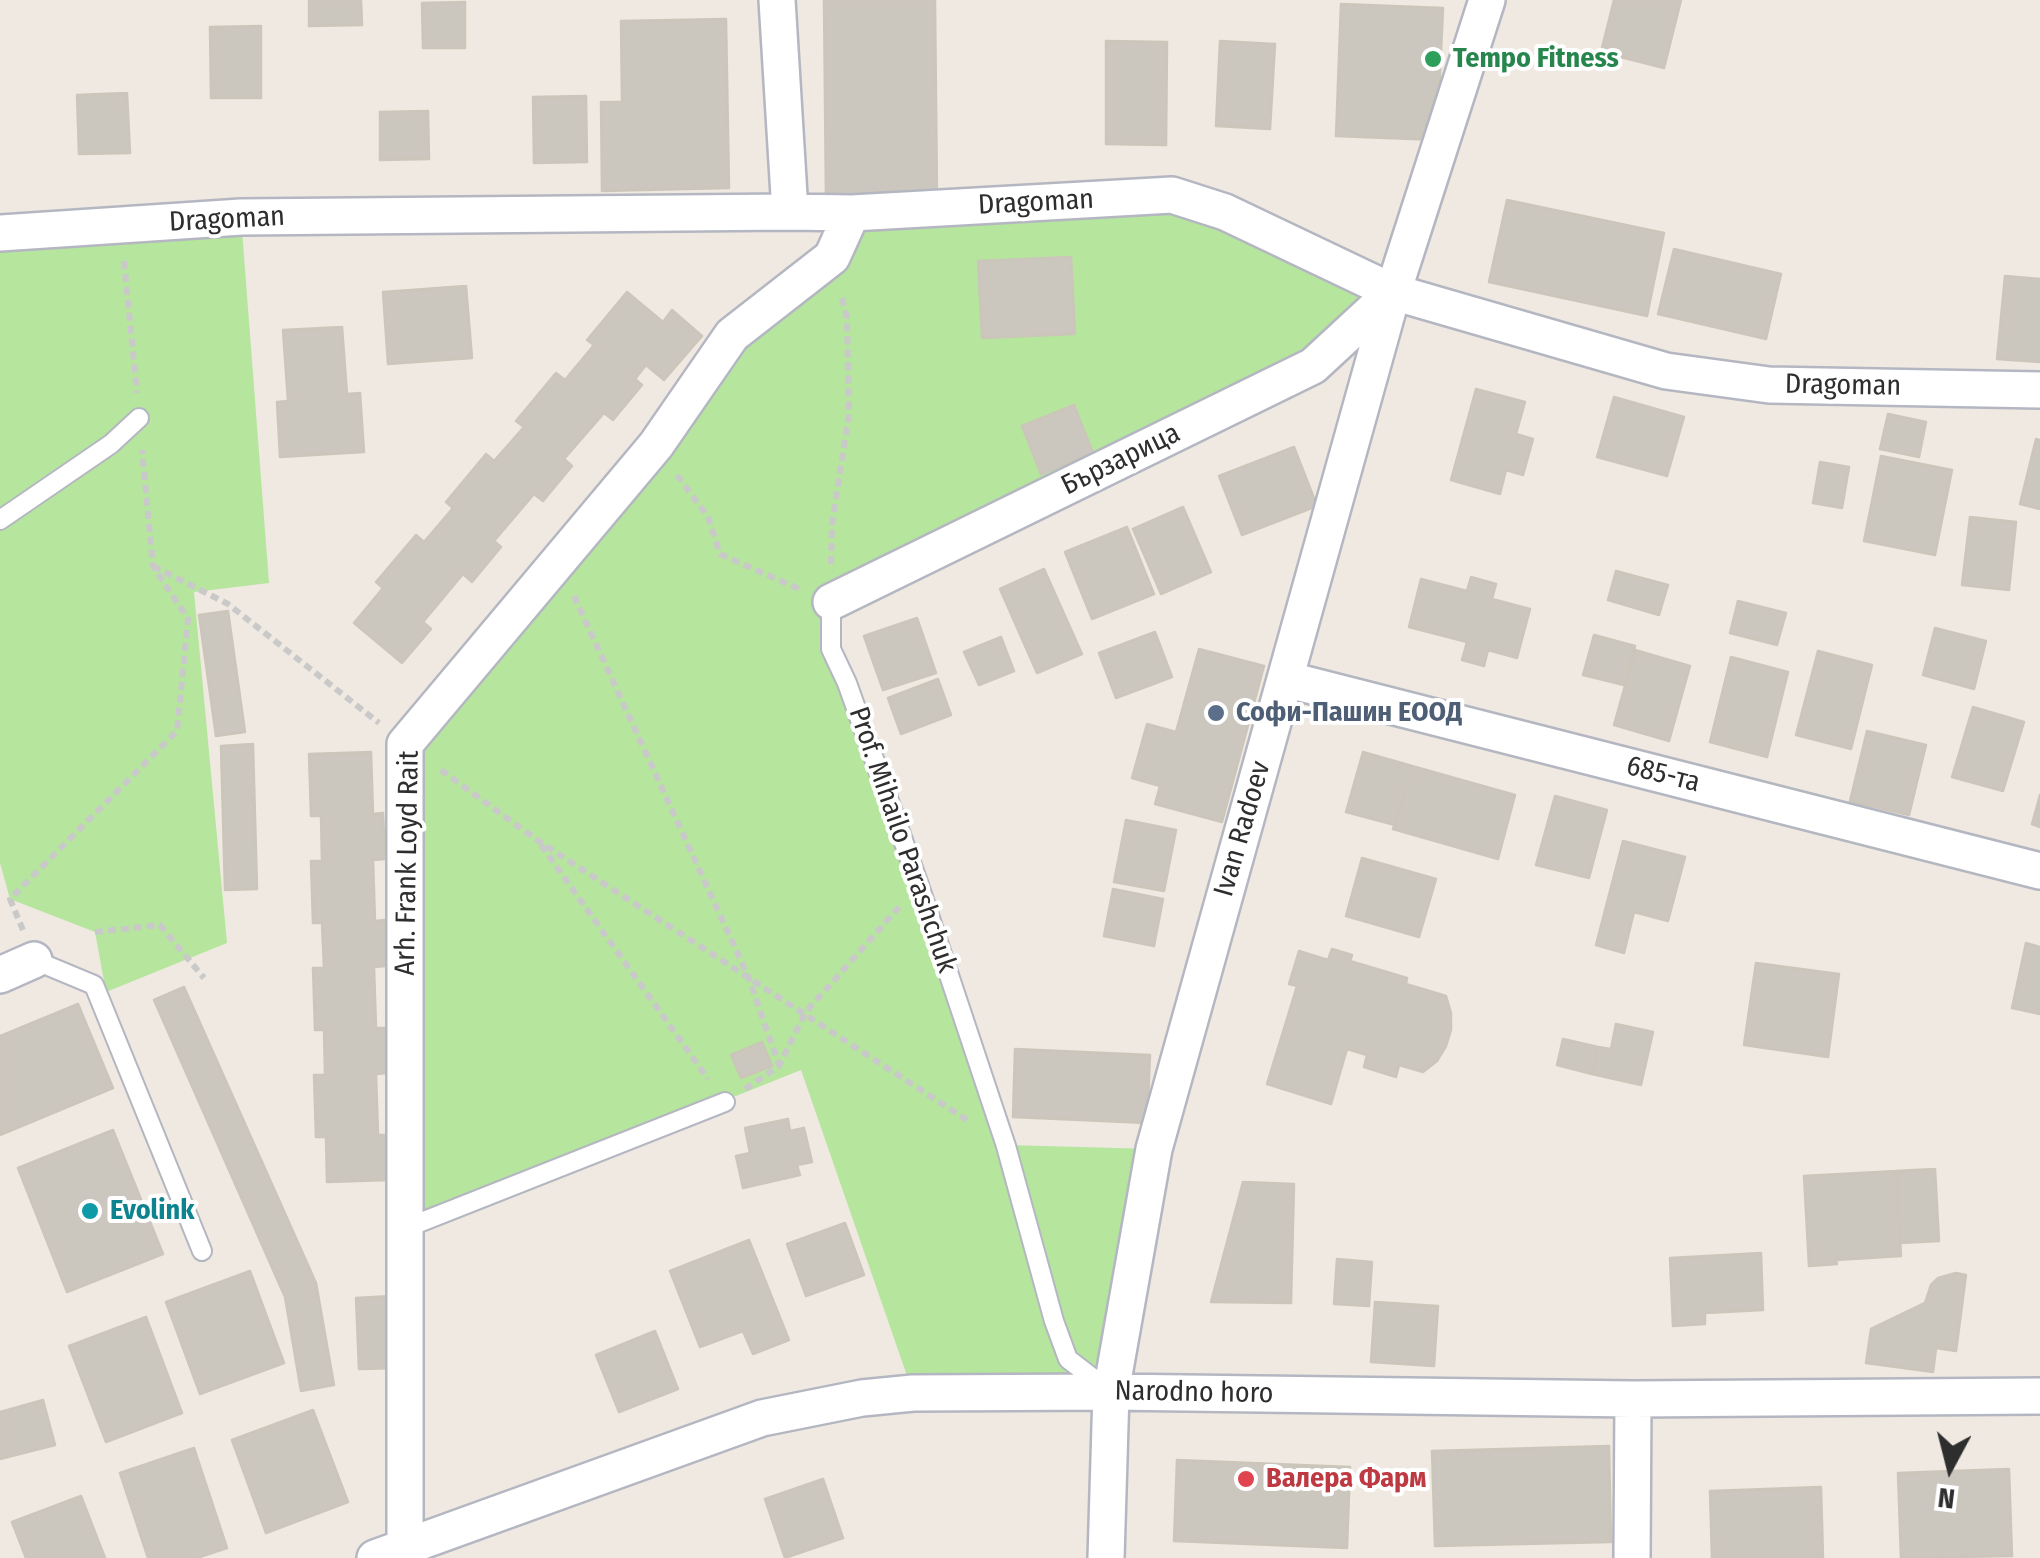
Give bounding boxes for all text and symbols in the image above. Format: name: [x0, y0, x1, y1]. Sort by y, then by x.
place label: Tempo Fitness: [1453, 42, 1619, 76]
marker: Tempo Fitness: [1422, 48, 1444, 70]
street label: Dragoman: [977, 183, 1095, 223]
street label: Dragoman: [168, 200, 286, 240]
street label: Dragoman: [1785, 368, 1901, 404]
street label: Бързарица: [1056, 417, 1186, 503]
place label: Софи-Пашин ЕООД: [1236, 696, 1462, 730]
marker: Софи-Пашин ЕООД: [1205, 702, 1227, 724]
street label: Prof. Mihailo Parashchuk: [841, 703, 963, 977]
street label: Arh. Frank Loyd Rait: [389, 750, 427, 976]
street label: 685-та: [1623, 750, 1703, 800]
street label: Ivan Radoev: [1208, 758, 1278, 900]
place label: Evolink: [110, 1194, 194, 1228]
marker: Evolink: [79, 1200, 101, 1222]
street label: Narodno horo: [1114, 1375, 1274, 1411]
north arrow: [1900, 1418, 2000, 1518]
place label: Валера Фарм: [1266, 1462, 1426, 1496]
marker: Валера Фарм: [1235, 1468, 1257, 1490]
text: N: [1936, 1481, 1957, 1516]

